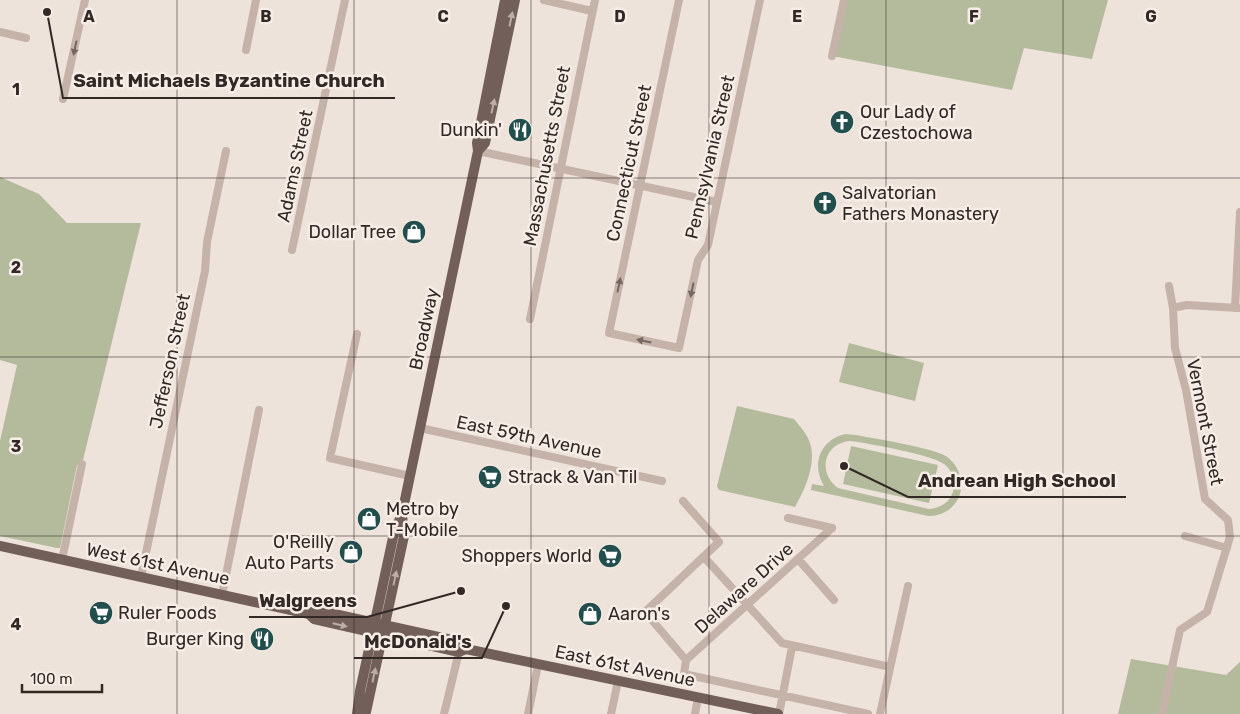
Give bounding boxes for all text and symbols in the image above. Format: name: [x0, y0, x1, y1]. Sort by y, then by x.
text: A: [83, 7, 95, 26]
text: B: [260, 7, 272, 26]
text: C: [437, 7, 449, 26]
text: D: [614, 7, 626, 26]
text: E: [792, 7, 802, 26]
text: F: [969, 7, 979, 26]
text: G: [1145, 7, 1157, 26]
one-way arrow: [508, 10, 516, 26]
one-way arrow: [71, 40, 79, 55]
callout: Saint Michaels Byzantine Church: [63, 64, 395, 98]
street label: Massachusetts Street: [519, 64, 575, 248]
text: Saint Michaels Byzantine Church: [73, 69, 385, 92]
street label: Pennsylvania Street: [680, 73, 740, 241]
text: 1: [12, 80, 20, 99]
street label: Connecticut Street: [602, 83, 656, 243]
one-way arrow: [489, 98, 497, 113]
place label: Our Lady of Czestochowa: [860, 101, 973, 144]
street label: Adams Street: [272, 108, 318, 224]
church icon: Our Lady of Czestochowa: [829, 109, 855, 135]
restaurant icon: Dunkin': [507, 117, 533, 143]
place label: Dunkin': [440, 119, 502, 141]
place label: Salvatorian Fathers Monastery: [842, 182, 999, 225]
church icon: Salvatorian Fathers Monastery: [812, 190, 838, 216]
shop icon: Dollar Tree: [401, 219, 427, 245]
place label: Dollar Tree: [308, 221, 396, 243]
text: 2: [11, 258, 21, 277]
one-way arrow: [615, 278, 623, 293]
one-way arrow: [688, 282, 696, 298]
street label: Broadway: [405, 286, 443, 372]
street label: Jefferson Street: [145, 291, 195, 431]
one-way arrow: [636, 336, 652, 344]
street label: Vermont Street: [1182, 357, 1228, 487]
street label: East 59th Avenue: [454, 411, 604, 463]
text: 3: [11, 437, 21, 456]
callout: Andrean High School: [908, 463, 1126, 497]
supermarket icon: Strack & Van Til: [477, 464, 503, 490]
place label: Strack & Van Til: [508, 466, 637, 488]
text: Andrean High School: [918, 469, 1116, 492]
place label: Metro by T-Mobile: [386, 498, 459, 541]
shop icon: Metro by T-Mobile: [356, 506, 382, 532]
place label: O'Reilly Auto Parts: [245, 531, 334, 574]
street label: West 61st Avenue: [84, 538, 232, 590]
street label: Delaware Drive: [690, 538, 798, 638]
shop icon: O'Reilly Auto Parts: [338, 539, 364, 565]
supermarket icon: Shoppers World: [597, 543, 623, 569]
place label: Shoppers World: [462, 545, 592, 567]
one-way arrow: [391, 570, 399, 586]
callout: Walgreens: [249, 583, 367, 617]
text: Walgreens: [259, 589, 357, 612]
supermarket icon: Ruler Foods: [88, 600, 114, 626]
shop icon: Aaron's: [577, 601, 603, 627]
place label: Ruler Foods: [118, 602, 217, 624]
place label: Aaron's: [608, 603, 670, 625]
text: 4: [11, 615, 22, 634]
one-way arrow: [332, 621, 347, 629]
callout: McDonald's: [354, 624, 482, 658]
restaurant icon: Burger King: [249, 626, 275, 652]
place label: Burger King: [146, 628, 244, 650]
text: McDonald's: [364, 630, 472, 653]
street label: East 61st Avenue: [553, 640, 697, 692]
scale bar: [22, 662, 102, 694]
one-way arrow: [370, 667, 378, 682]
text: 100 m: [30, 670, 72, 688]

